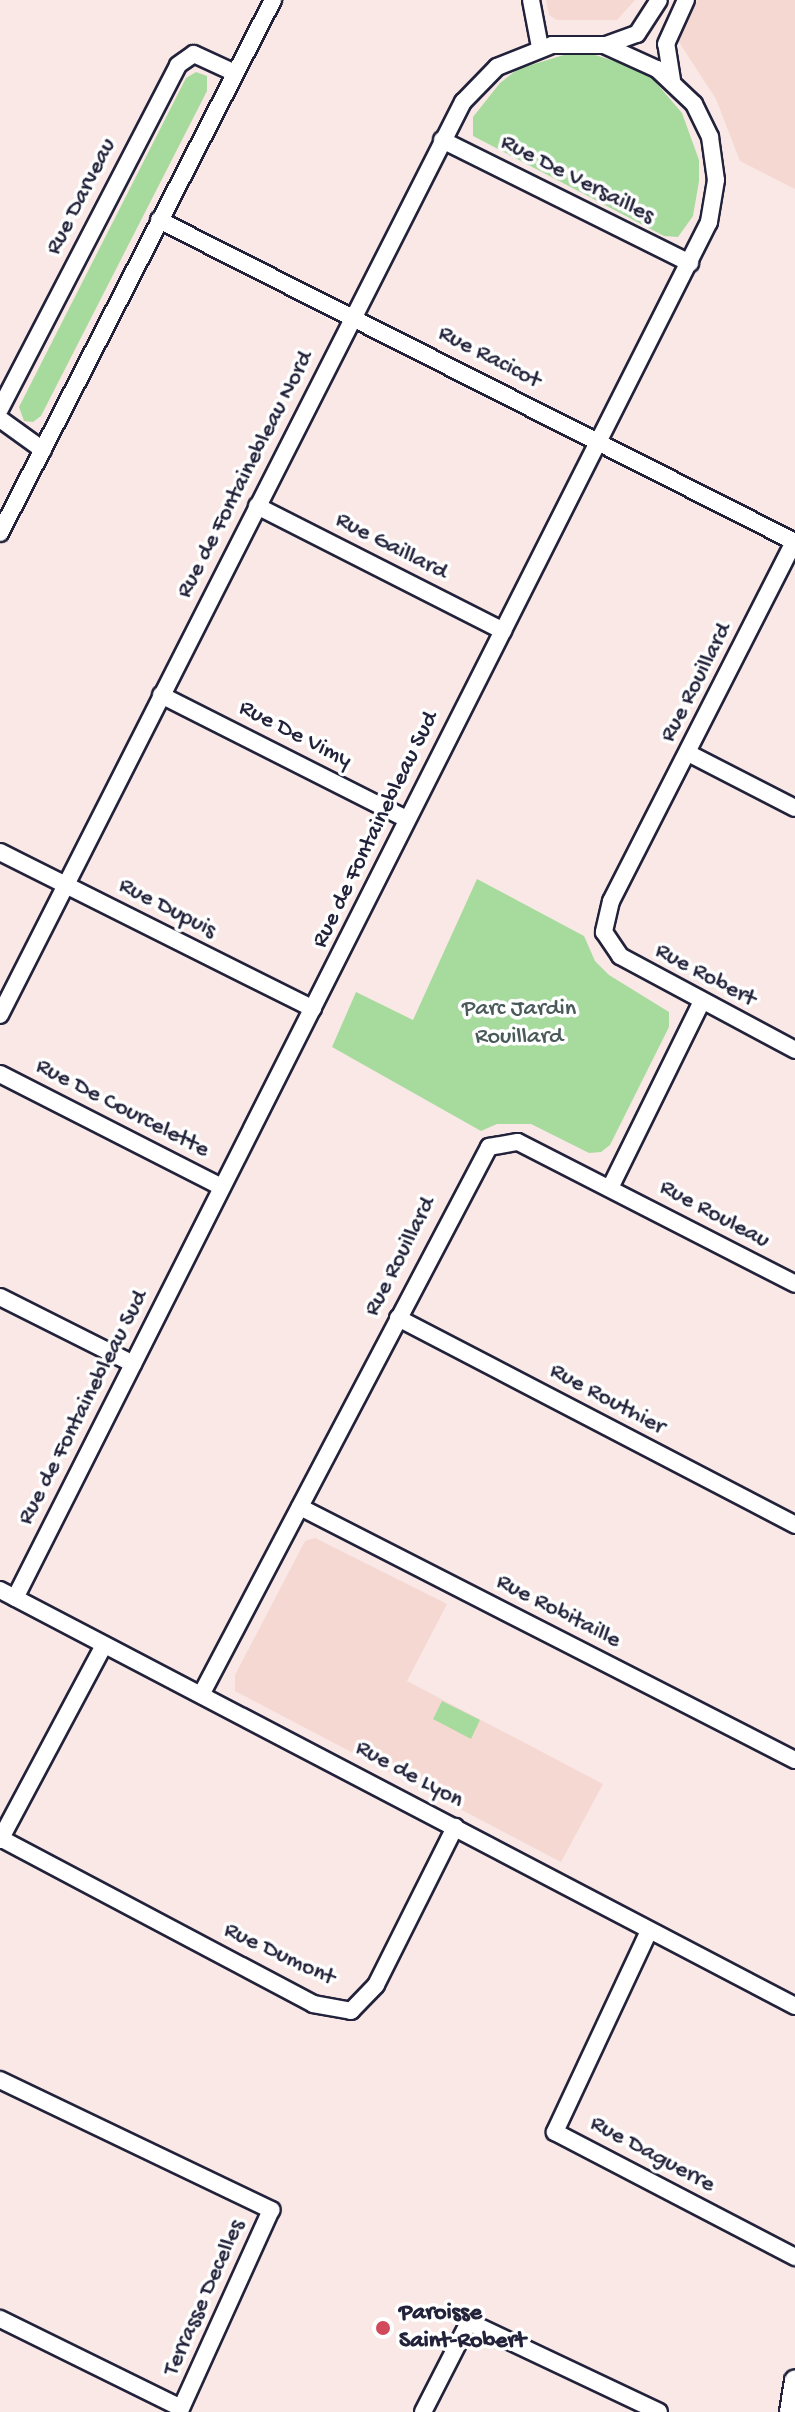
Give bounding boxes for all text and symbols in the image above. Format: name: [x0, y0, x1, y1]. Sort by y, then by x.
street label: Rue De Versailles: [495, 129, 659, 231]
street label: Rue Darveau: [40, 134, 124, 260]
street label: Rue Racicot: [433, 320, 545, 396]
street label: Rue de Fontainebleau Nord: [171, 347, 321, 603]
street label: Rue Gaillard: [330, 506, 452, 588]
street label: Rue Rouillard: [655, 619, 739, 747]
street label: Rue De Vimy: [234, 694, 356, 776]
street label: Rue de Fontainebleau Sud: [306, 707, 446, 953]
street label: Rue Dupuis: [113, 872, 221, 946]
street label: Rue Robert: [650, 937, 760, 1015]
park label: Parc Jardin Rouillard: [462, 996, 576, 1052]
street label: Rue De Courcelette: [30, 1053, 214, 1165]
street label: Rue Rouleau: [654, 1174, 774, 1256]
street label: Rue Rouillard: [359, 1193, 443, 1321]
street label: Rue de Fontainebleau Sud: [12, 1286, 156, 1530]
street label: Rue Routhier: [544, 1357, 670, 1443]
street label: Rue Robitaille: [491, 1568, 625, 1656]
street label: Rue de Lyon: [350, 1734, 468, 1816]
street label: Rue Dumont: [219, 1917, 339, 1993]
street label: Rue Daguerre: [585, 2110, 719, 2200]
street label: Terrasse Decelles: [158, 2215, 252, 2381]
place label: Paroisse Saint-Robert: [399, 2300, 526, 2356]
marker: Paroisse Saint-Robert: [374, 2319, 392, 2337]

